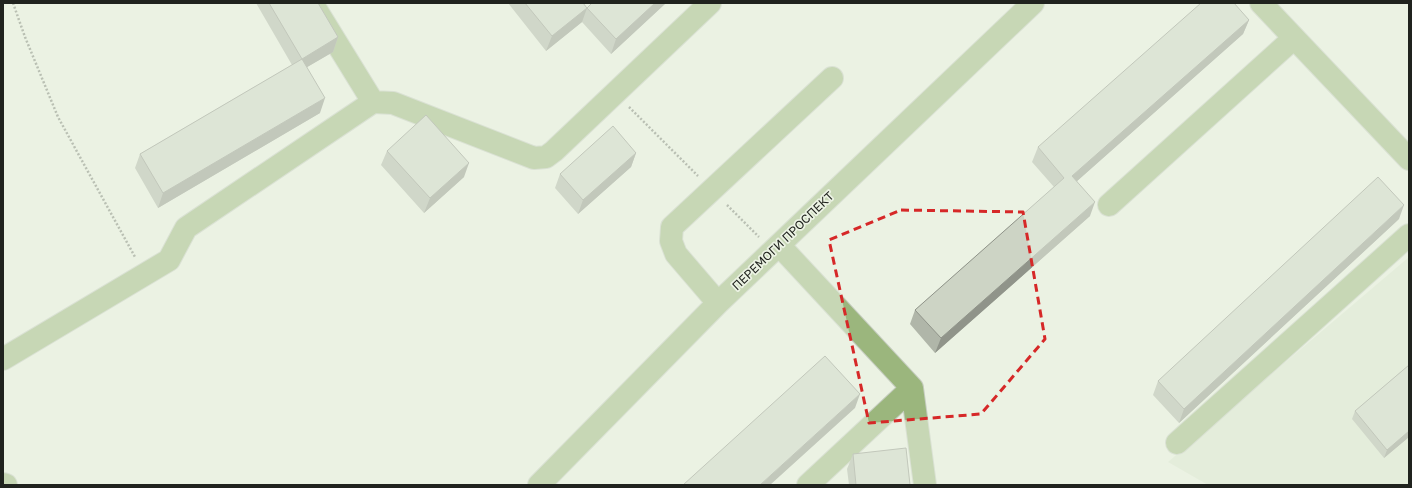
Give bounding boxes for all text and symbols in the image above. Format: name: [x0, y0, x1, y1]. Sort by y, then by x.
street label: ПЕРЕМОГИ ПРОСПЕКТ: [729, 188, 837, 293]

